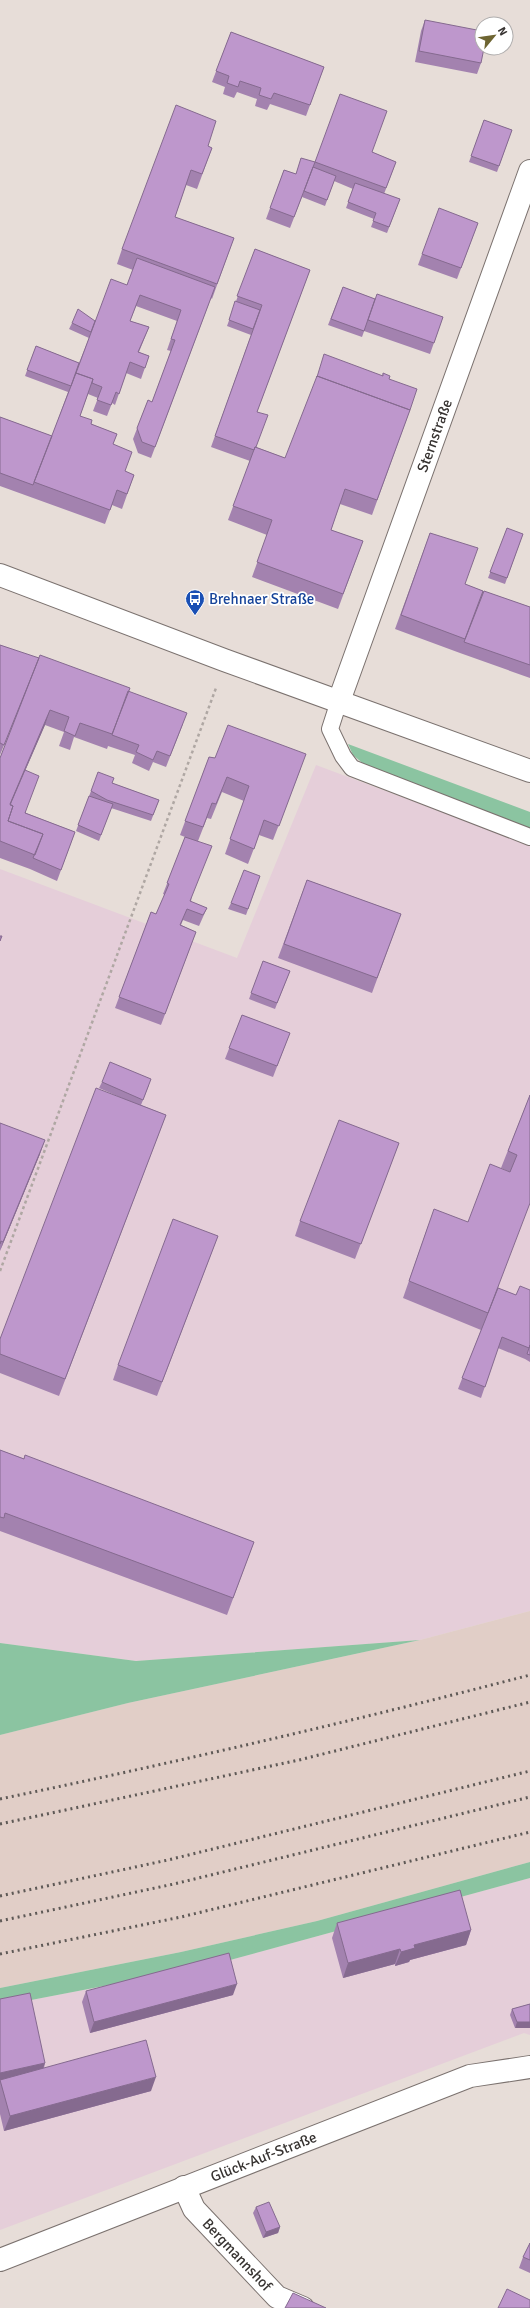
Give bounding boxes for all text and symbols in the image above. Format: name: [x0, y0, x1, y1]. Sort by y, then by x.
north arrow: [474, 16, 514, 56]
text: N: [495, 25, 510, 38]
street label: Sternstraße: [413, 397, 456, 475]
bus stop icon: Brehnaer Straße: [184, 588, 206, 616]
place label: Brehnaer Straße: [209, 590, 314, 608]
street label: Glück-Auf-Straße: [208, 2128, 319, 2186]
street label: Bergmannshof: [199, 2215, 276, 2296]

